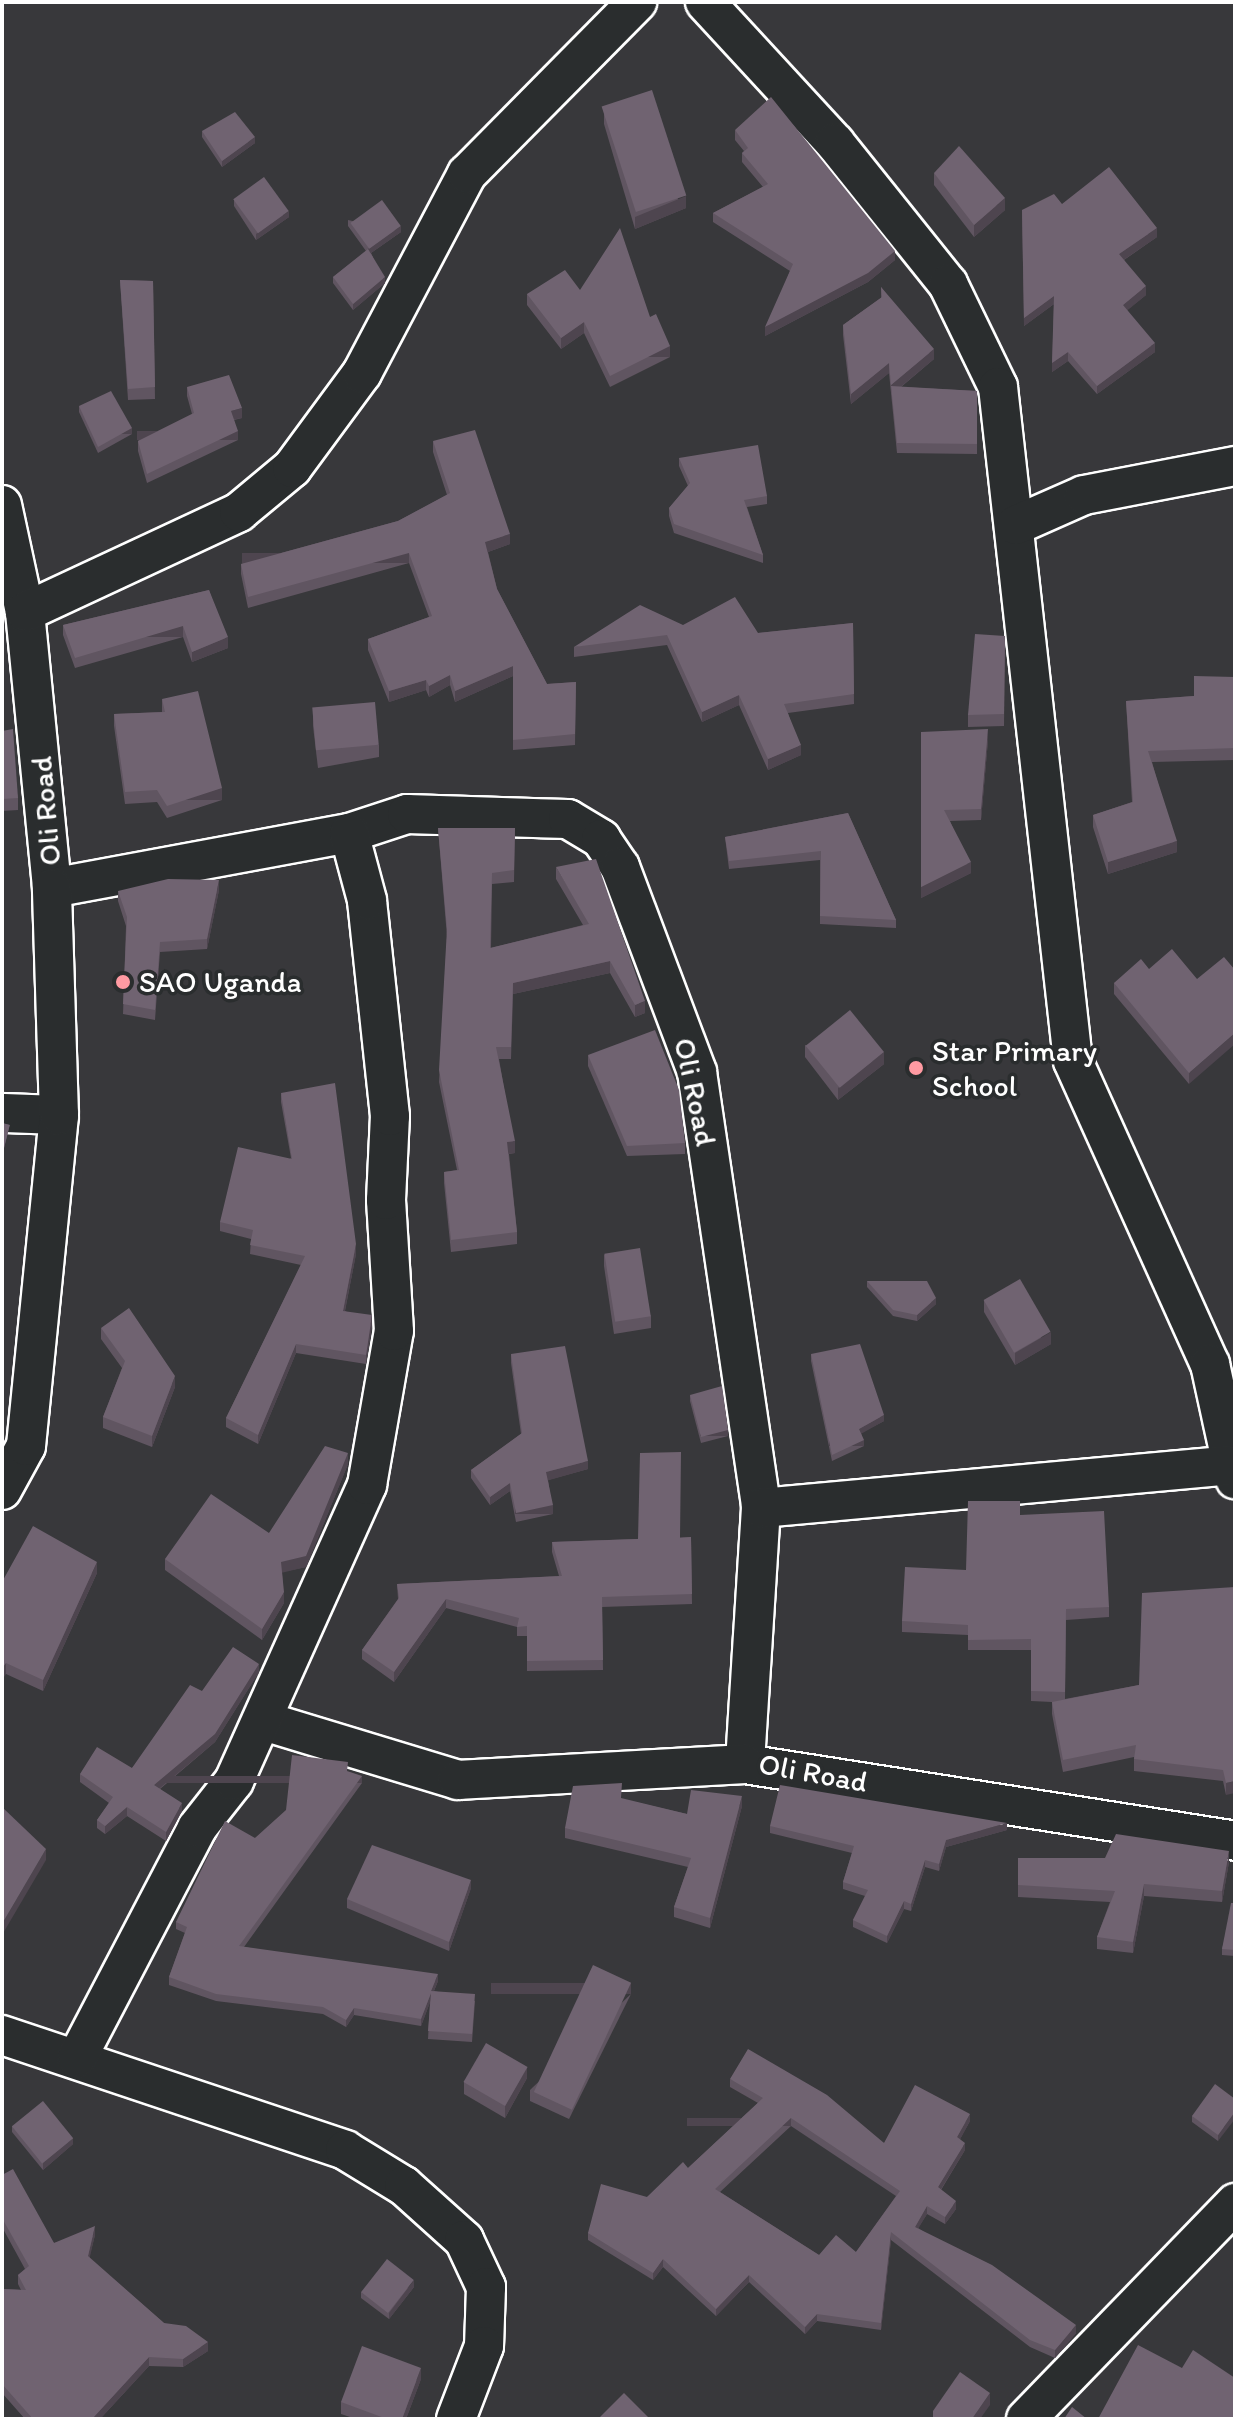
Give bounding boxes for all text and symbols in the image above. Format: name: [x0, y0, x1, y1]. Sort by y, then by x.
street label: Oli Road: [23, 755, 69, 867]
place label: SAO Uganda: [139, 964, 301, 1000]
marker: SAO Uganda: [114, 973, 132, 991]
place label: Star Primary School: [932, 1033, 1095, 1104]
street label: Oli Road: [666, 1035, 724, 1149]
marker: Star Primary School: [907, 1059, 925, 1077]
street label: Oli Road: [756, 1746, 870, 1800]

